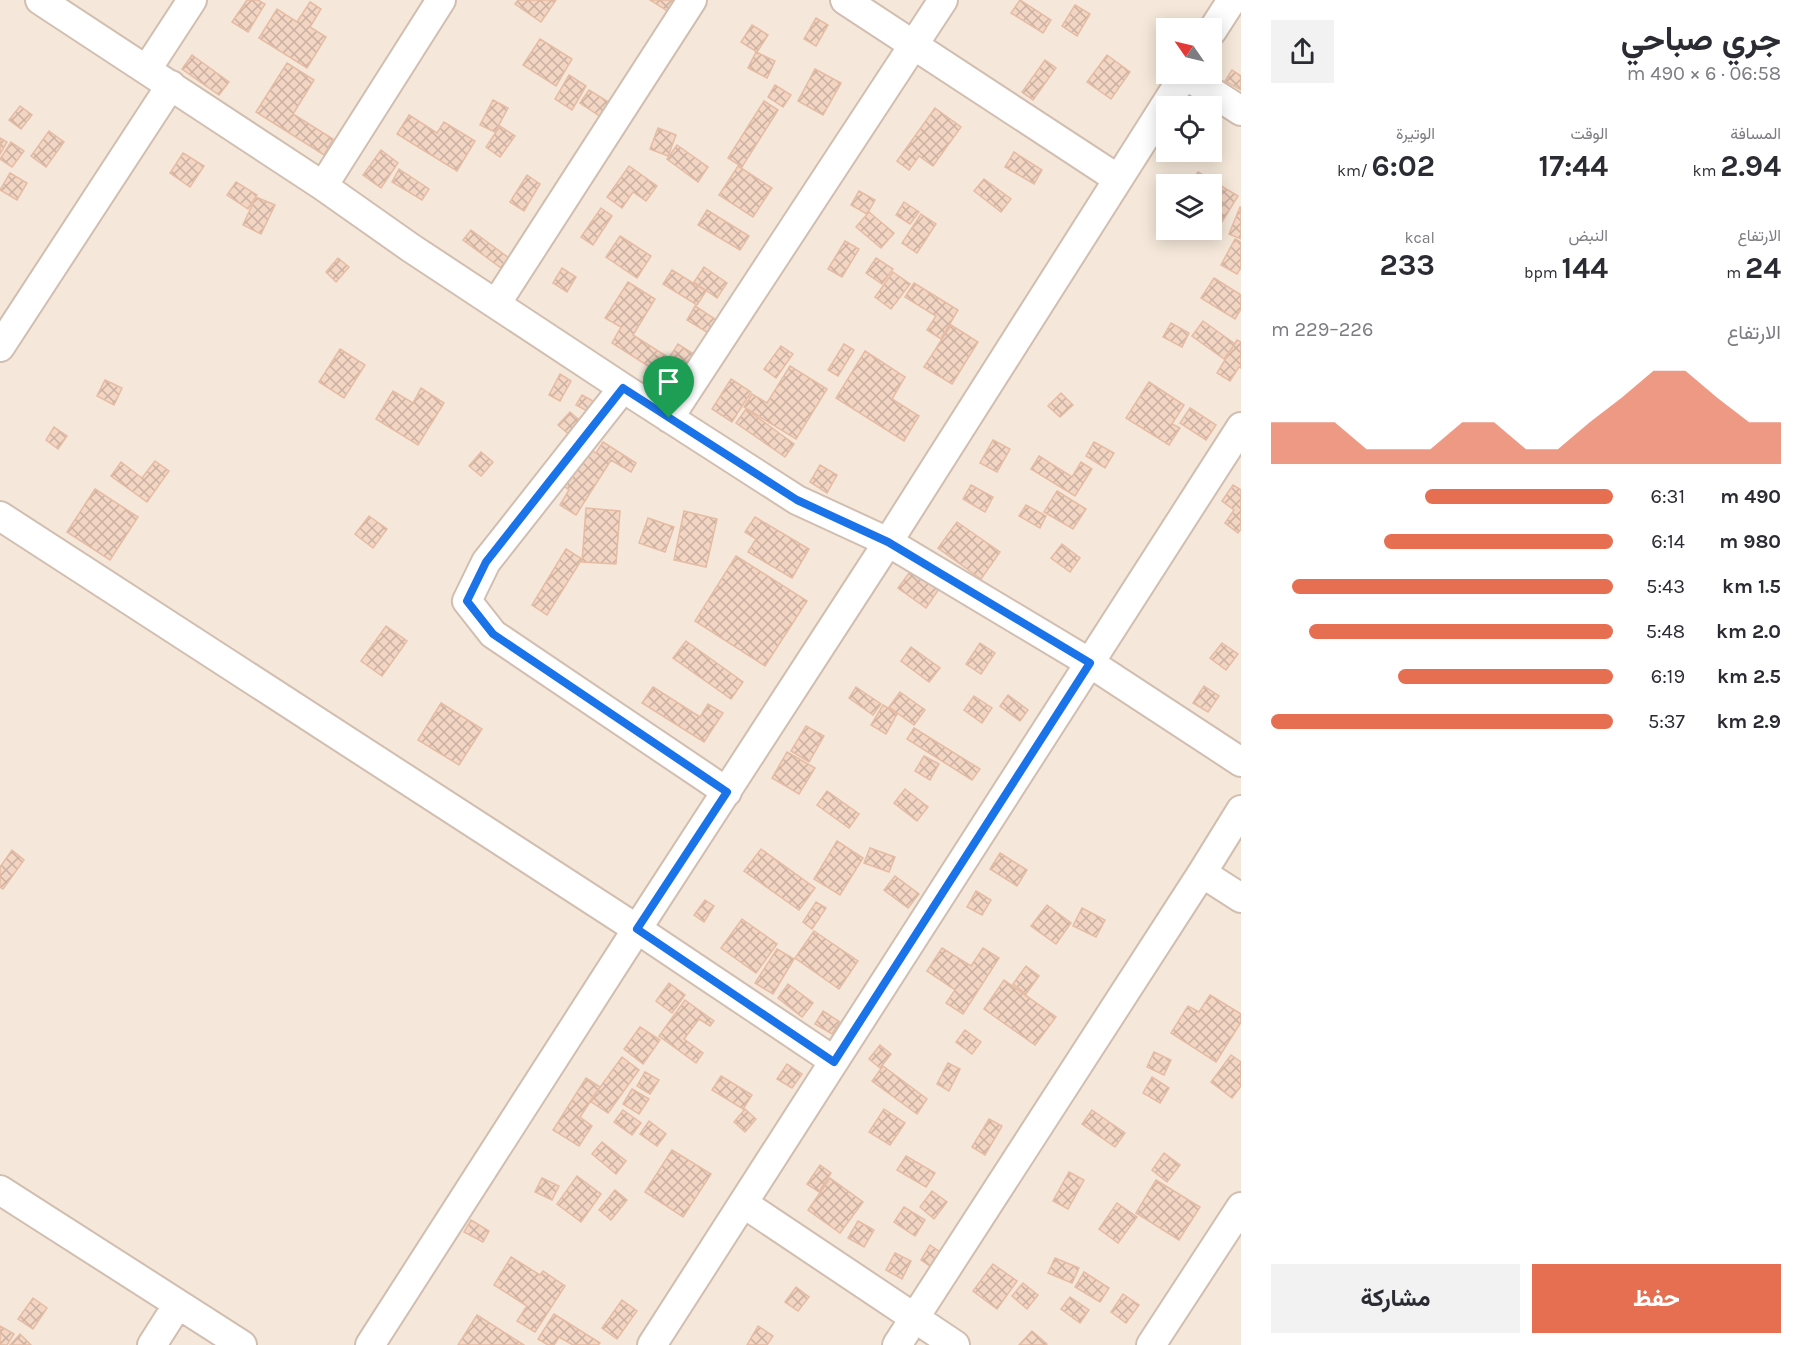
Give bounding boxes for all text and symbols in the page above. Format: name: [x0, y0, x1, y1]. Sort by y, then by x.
north arrow: [1156, 18, 1222, 84]
map controls: [1156, 18, 1222, 240]
button: share: [1271, 20, 1334, 83]
text: جري صباحي: [1621, 20, 1781, 58]
text: 06:58 · 6 × 490 m: [1627, 62, 1781, 85]
button: locate: [1156, 96, 1222, 162]
text: الوتيرة: [1396, 124, 1435, 143]
text: الوقت: [1570, 124, 1608, 143]
text: المسافة: [1730, 124, 1781, 143]
text: 6:02: [1372, 148, 1435, 184]
text: 17:44: [1539, 148, 1608, 184]
text: 2.94: [1720, 148, 1781, 184]
text: /km: [1337, 161, 1372, 180]
text: km: [1692, 161, 1720, 180]
button: layers: [1156, 174, 1222, 240]
text: النبض: [1568, 226, 1608, 245]
text: الارتفاع: [1738, 226, 1781, 245]
text: kcal: [1404, 228, 1435, 247]
text: 233: [1380, 247, 1435, 283]
text: 144: [1562, 250, 1608, 286]
text: 24: [1745, 250, 1781, 286]
text: bpm: [1524, 263, 1562, 282]
text: m: [1726, 263, 1745, 282]
text: 226–229 m: [1271, 318, 1373, 341]
text: الارتفاع: [1727, 321, 1781, 344]
pin: [643, 356, 694, 418]
icon: arrive: [652, 365, 685, 398]
text: 6:31: [1651, 485, 1685, 508]
text: 490 m: [1720, 485, 1781, 508]
text: 6:14: [1651, 530, 1685, 553]
text: 980 m: [1719, 530, 1781, 553]
text: 5:43: [1646, 575, 1685, 598]
text: 1.5 km: [1722, 575, 1781, 598]
text: 5:48: [1646, 620, 1685, 643]
text: 2.0 km: [1716, 620, 1781, 643]
text: 6:19: [1651, 665, 1685, 688]
text: 2.5 km: [1717, 665, 1781, 688]
text: 5:37: [1648, 710, 1685, 733]
text: 2.9 km: [1717, 710, 1781, 733]
button: مشاركة: [1271, 1264, 1520, 1333]
button: حفظ: [1532, 1264, 1781, 1333]

